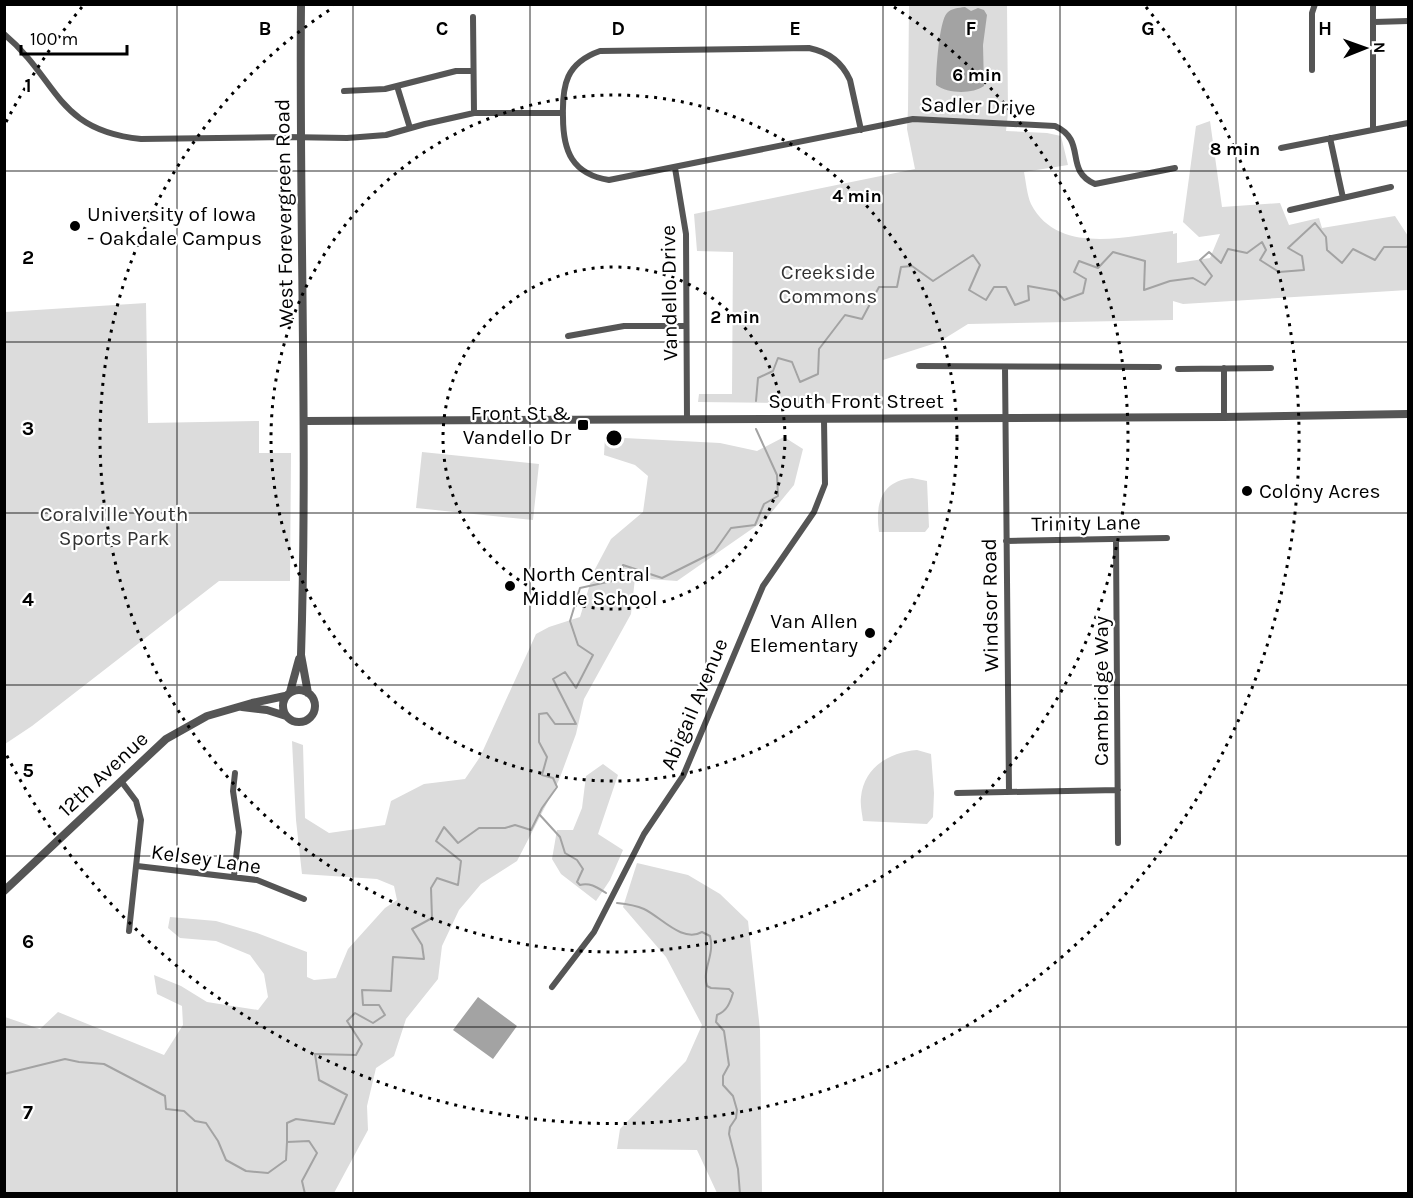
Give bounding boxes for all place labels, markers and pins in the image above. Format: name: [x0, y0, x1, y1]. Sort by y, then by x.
place label: University of Iowa - Oakdale Campus: [87, 202, 262, 250]
marker: University of Iowa - Oakdale Campus: [68, 219, 82, 233]
place label: Front St & Vandello Dr: [463, 401, 571, 449]
marker: Front St & Vandello Dr: [576, 418, 590, 432]
centre of rings: [604, 428, 624, 448]
place label: Colony Acres: [1259, 479, 1380, 503]
marker: Colony Acres: [1240, 484, 1254, 498]
place label: North Central Middle School: [522, 562, 658, 610]
marker: North Central Middle School: [503, 579, 517, 593]
place label: Van Allen Elementary: [750, 609, 858, 657]
marker: Van Allen Elementary: [863, 626, 877, 640]

